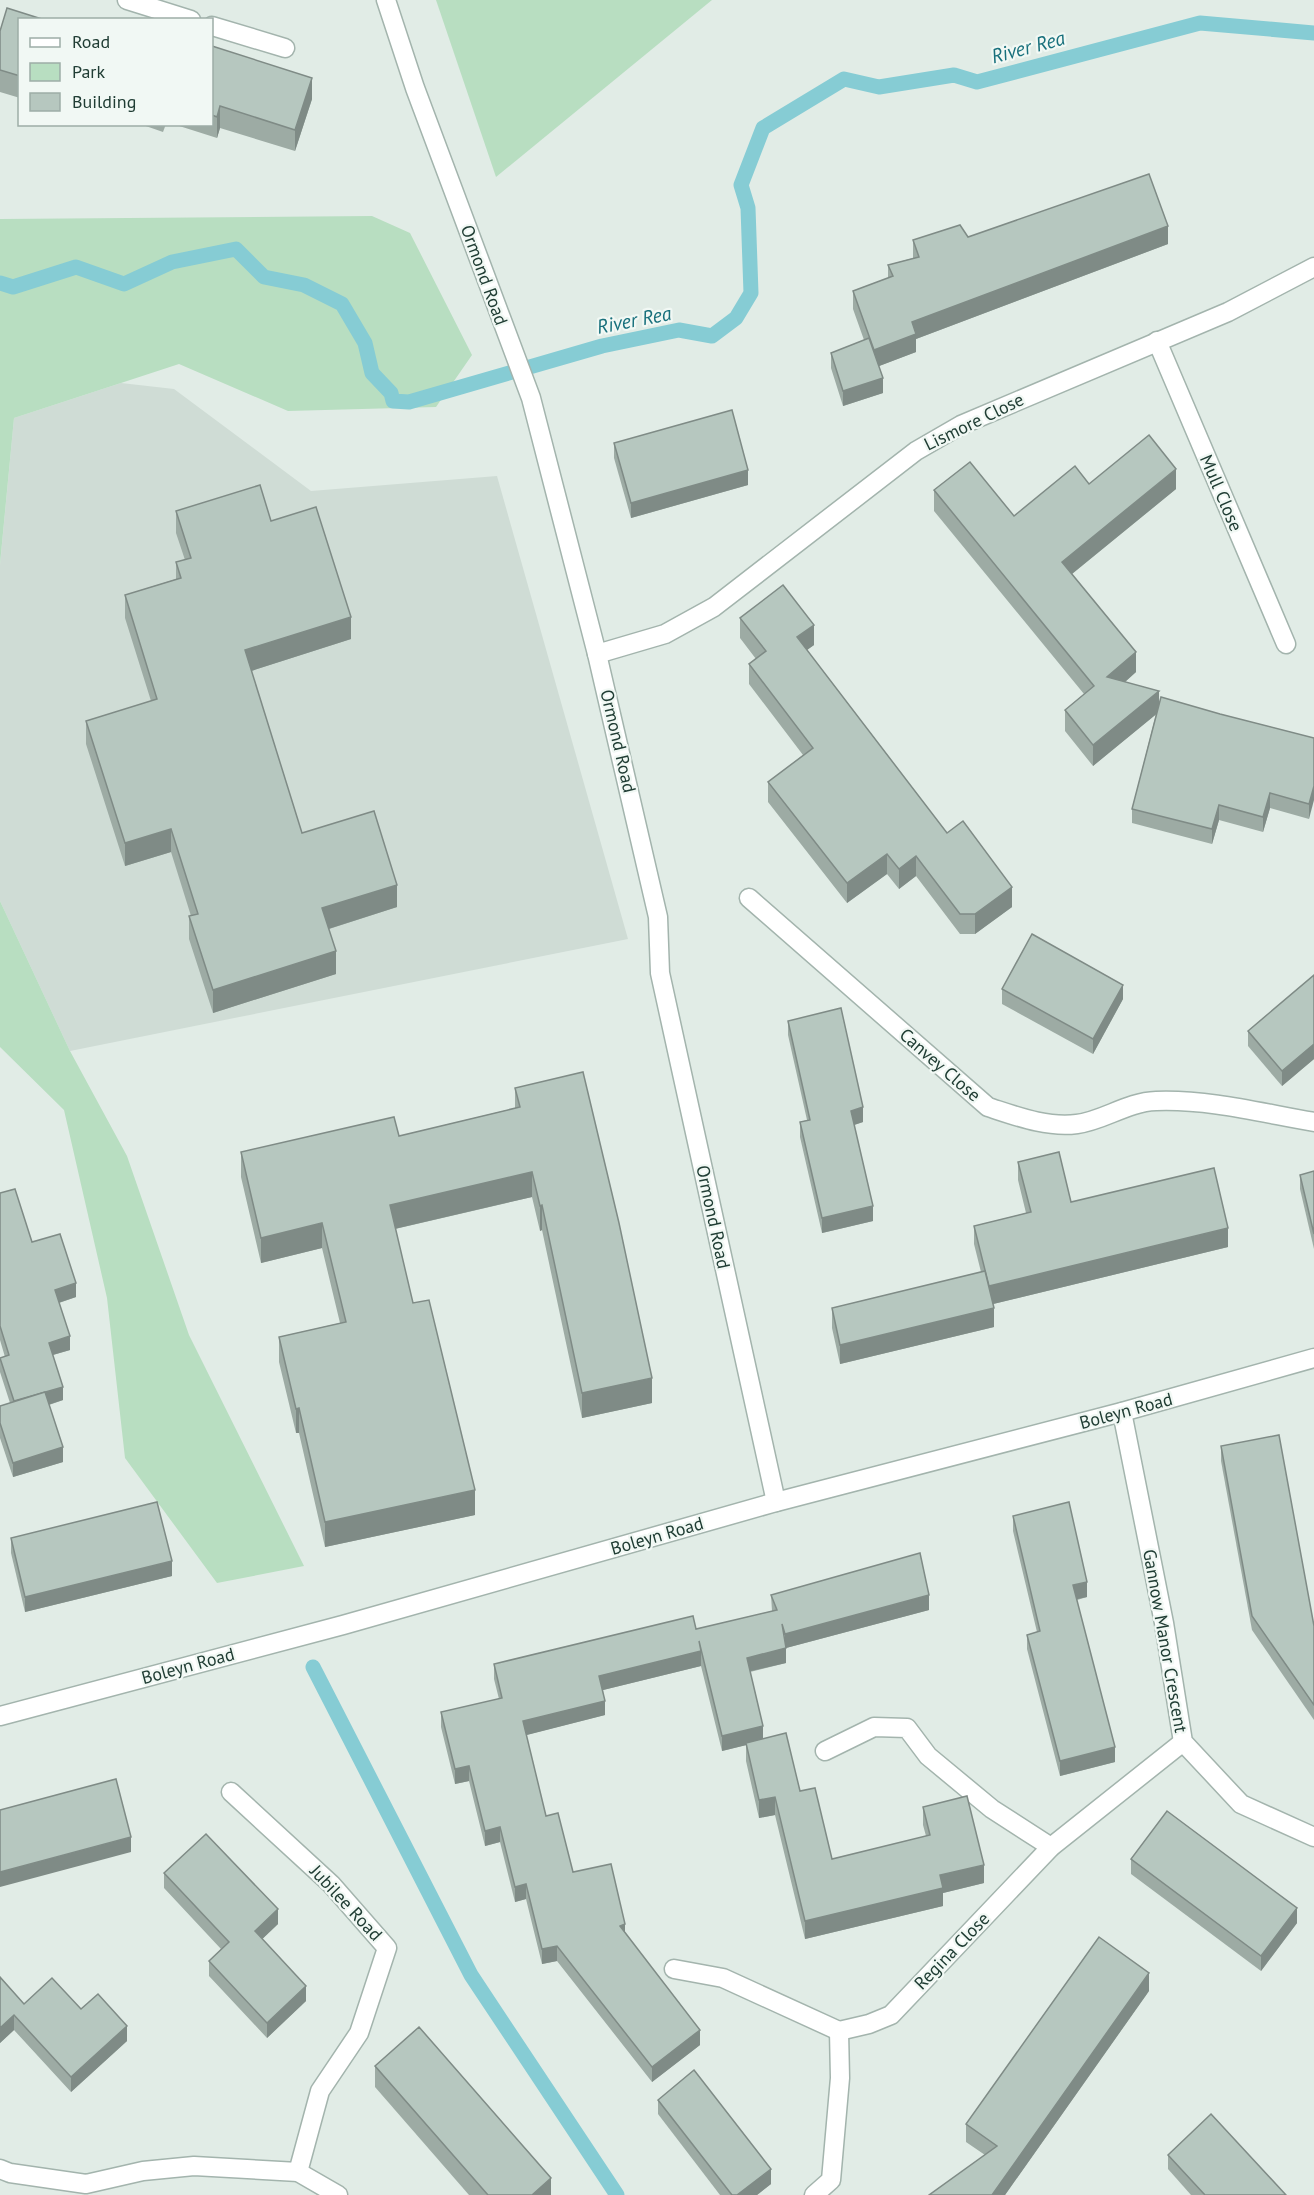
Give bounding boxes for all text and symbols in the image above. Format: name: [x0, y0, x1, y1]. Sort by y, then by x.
legend: [18, 18, 213, 126]
water label: River Rea: [988, 25, 1068, 69]
text: Road: [72, 30, 110, 53]
text: Park: [72, 60, 105, 83]
text: Building: [72, 90, 136, 113]
street label: Ormond Road: [456, 221, 513, 328]
water label: River Rea: [594, 300, 674, 340]
street label: Lismore Close: [920, 388, 1027, 456]
street label: Mull Close: [1195, 451, 1248, 535]
street label: Ormond Road: [595, 687, 642, 795]
street label: Canvey Close: [895, 1023, 986, 1106]
street label: Ormond Road: [691, 1163, 736, 1271]
street label: Boleyn Road: [1077, 1387, 1175, 1434]
street label: Boleyn Road: [608, 1511, 706, 1560]
street label: Gannow Manor Crescent: [1138, 1547, 1193, 1734]
street label: Boleyn Road: [139, 1642, 237, 1689]
street label: Jubilee Road: [305, 1859, 387, 1946]
street label: Regina Close: [909, 1907, 994, 1994]

